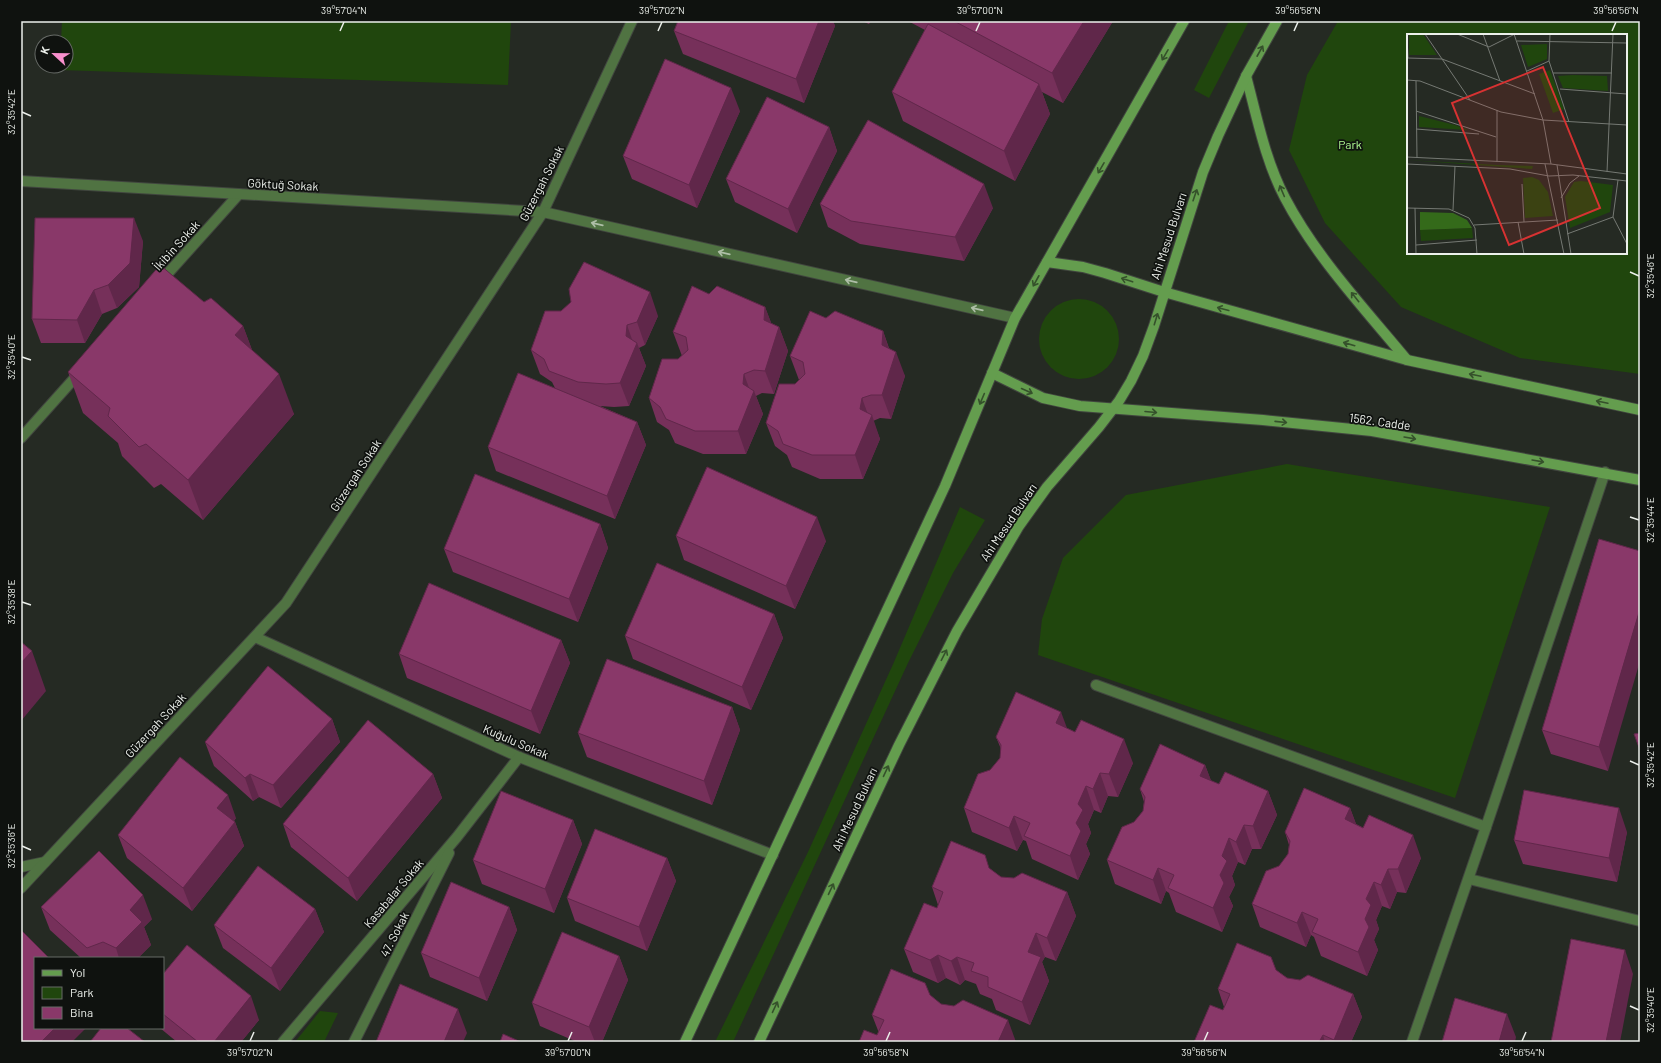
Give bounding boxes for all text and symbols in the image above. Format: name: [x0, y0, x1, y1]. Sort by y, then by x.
text: 39°57'04"N: [321, 4, 367, 16]
text: 39°57'02"N: [639, 4, 685, 16]
text: 39°57'00"N: [957, 4, 1003, 16]
text: 39°56'58"N: [1275, 4, 1321, 16]
text: 39°56'56"N: [1593, 4, 1639, 16]
north arrow: [34, 34, 74, 74]
inset map: [1407, 34, 1627, 254]
text: K: [37, 44, 52, 56]
one-way arrow: [1257, 45, 1265, 57]
one-way arrow: [1161, 49, 1169, 61]
text: 32°35'42"E: [5, 89, 17, 135]
park label: Park: [1338, 137, 1362, 151]
street label: Güzergah Sokak: [516, 143, 566, 223]
one-way arrow: [1097, 162, 1105, 174]
street label: Göktuğ Sokak: [247, 175, 319, 193]
one-way arrow: [1278, 185, 1285, 197]
one-way arrow: [1192, 189, 1200, 201]
street label: Ahi Mesud Bulvarı: [1147, 191, 1189, 281]
street label: İkibin Sokak: [150, 217, 202, 273]
one-way arrow: [591, 220, 604, 228]
one-way arrow: [717, 248, 730, 256]
text: 32°35'46"E: [1644, 253, 1656, 299]
one-way arrow: [1032, 275, 1039, 287]
one-way arrow: [1121, 275, 1133, 283]
one-way arrow: [844, 276, 857, 284]
one-way arrow: [1351, 292, 1360, 303]
one-way arrow: [1217, 304, 1230, 312]
one-way arrow: [971, 305, 984, 313]
one-way arrow: [1153, 312, 1160, 325]
text: 32°35'40"E: [5, 334, 17, 380]
one-way arrow: [1342, 340, 1355, 347]
one-way arrow: [1469, 370, 1482, 378]
one-way arrow: [1021, 388, 1033, 395]
one-way arrow: [978, 392, 985, 404]
one-way arrow: [1596, 398, 1609, 406]
one-way arrow: [1144, 409, 1157, 416]
street label: 1562. Cadde: [1349, 410, 1411, 432]
one-way arrow: [1274, 418, 1287, 426]
one-way arrow: [1403, 434, 1416, 442]
street label: Güzergah Sokak: [327, 436, 383, 514]
one-way arrow: [1531, 457, 1544, 465]
street label: Ahi Mesud Bulvarı: [977, 481, 1039, 563]
text: 32°35'44"E: [1644, 497, 1656, 543]
text: 32°35'38"E: [5, 580, 17, 624]
one-way arrow: [941, 650, 949, 662]
street label: Güzergah Sokak: [122, 690, 188, 760]
street label: Kuğulu Sokak: [481, 721, 551, 761]
text: 32°35'42"E: [1644, 742, 1656, 788]
street label: Ahi Mesud Bulvarı: [829, 765, 879, 853]
one-way arrow: [883, 766, 890, 778]
text: 32°35'36"E: [5, 824, 17, 868]
street label: Kasabalar Sokak: [360, 856, 426, 930]
one-way arrow: [828, 883, 835, 895]
street label: 47. Sokak: [377, 909, 411, 959]
legend: [34, 957, 164, 1029]
text: Yol: [70, 965, 85, 979]
text: Park: [70, 985, 94, 999]
text: 32°35'40"E: [1644, 987, 1656, 1033]
one-way arrow: [772, 1001, 779, 1013]
text: Bina: [70, 1005, 93, 1019]
text: 39°57'02"N: [227, 1046, 273, 1058]
text: 39°57'00"N: [545, 1046, 591, 1058]
text: 39°56'58"N: [863, 1046, 909, 1058]
text: 39°56'56"N: [1181, 1046, 1227, 1058]
text: 39°56'54"N: [1499, 1046, 1545, 1058]

